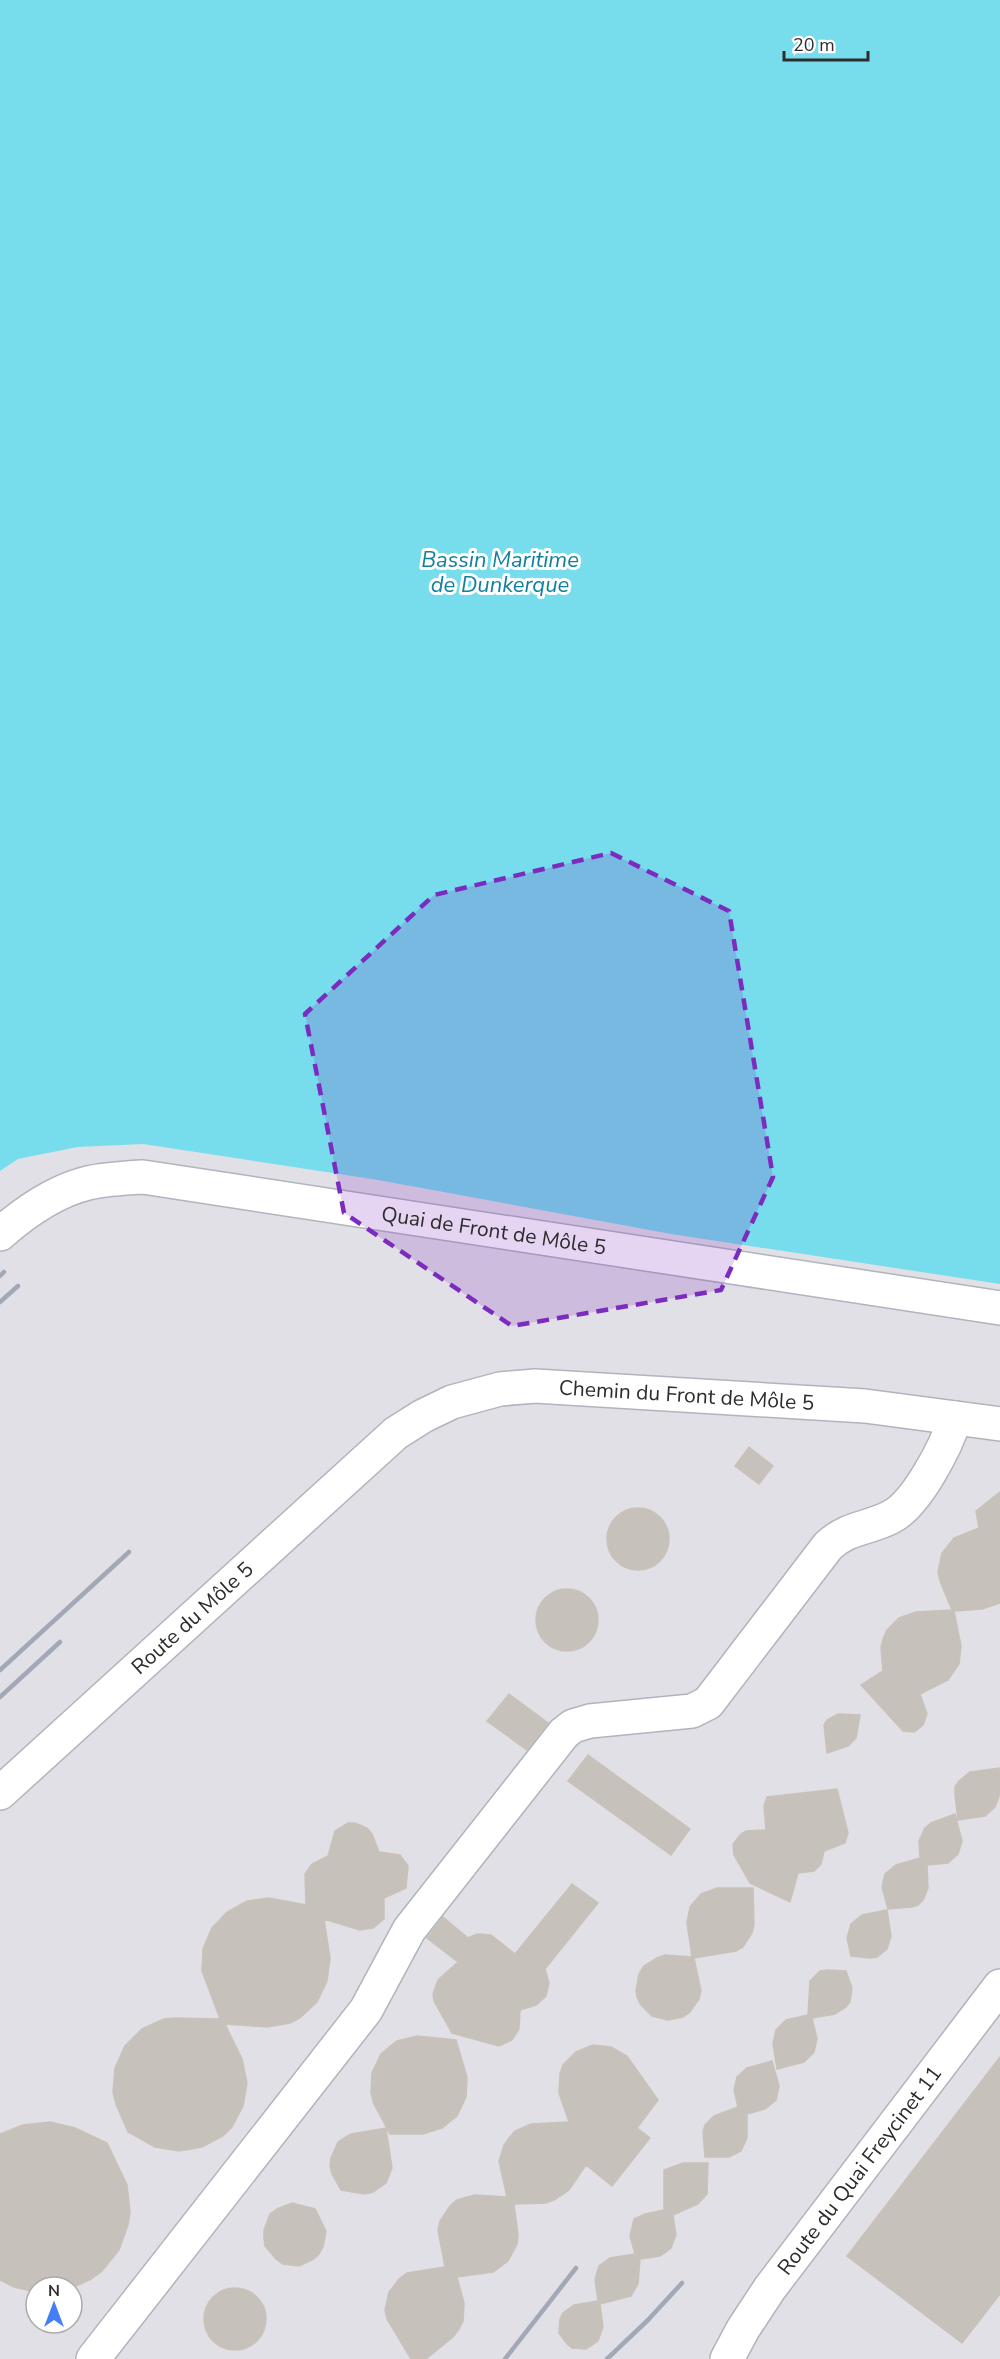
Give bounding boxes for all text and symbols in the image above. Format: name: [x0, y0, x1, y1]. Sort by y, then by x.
scale bar: [784, 24, 868, 62]
text: 20 m: [793, 33, 835, 57]
water label: Bassin Maritime de Dunkerque: [421, 545, 579, 600]
street label: Quai de Front de Môle 5: [380, 1200, 608, 1262]
street label: Chemin du Front de Môle 5: [558, 1373, 815, 1417]
street label: Route du Môle 5: [125, 1555, 259, 1681]
street label: Route du Quai Freycinet 11: [771, 2060, 948, 2281]
north arrow: [24, 2275, 84, 2335]
text: N: [48, 2280, 60, 2302]

